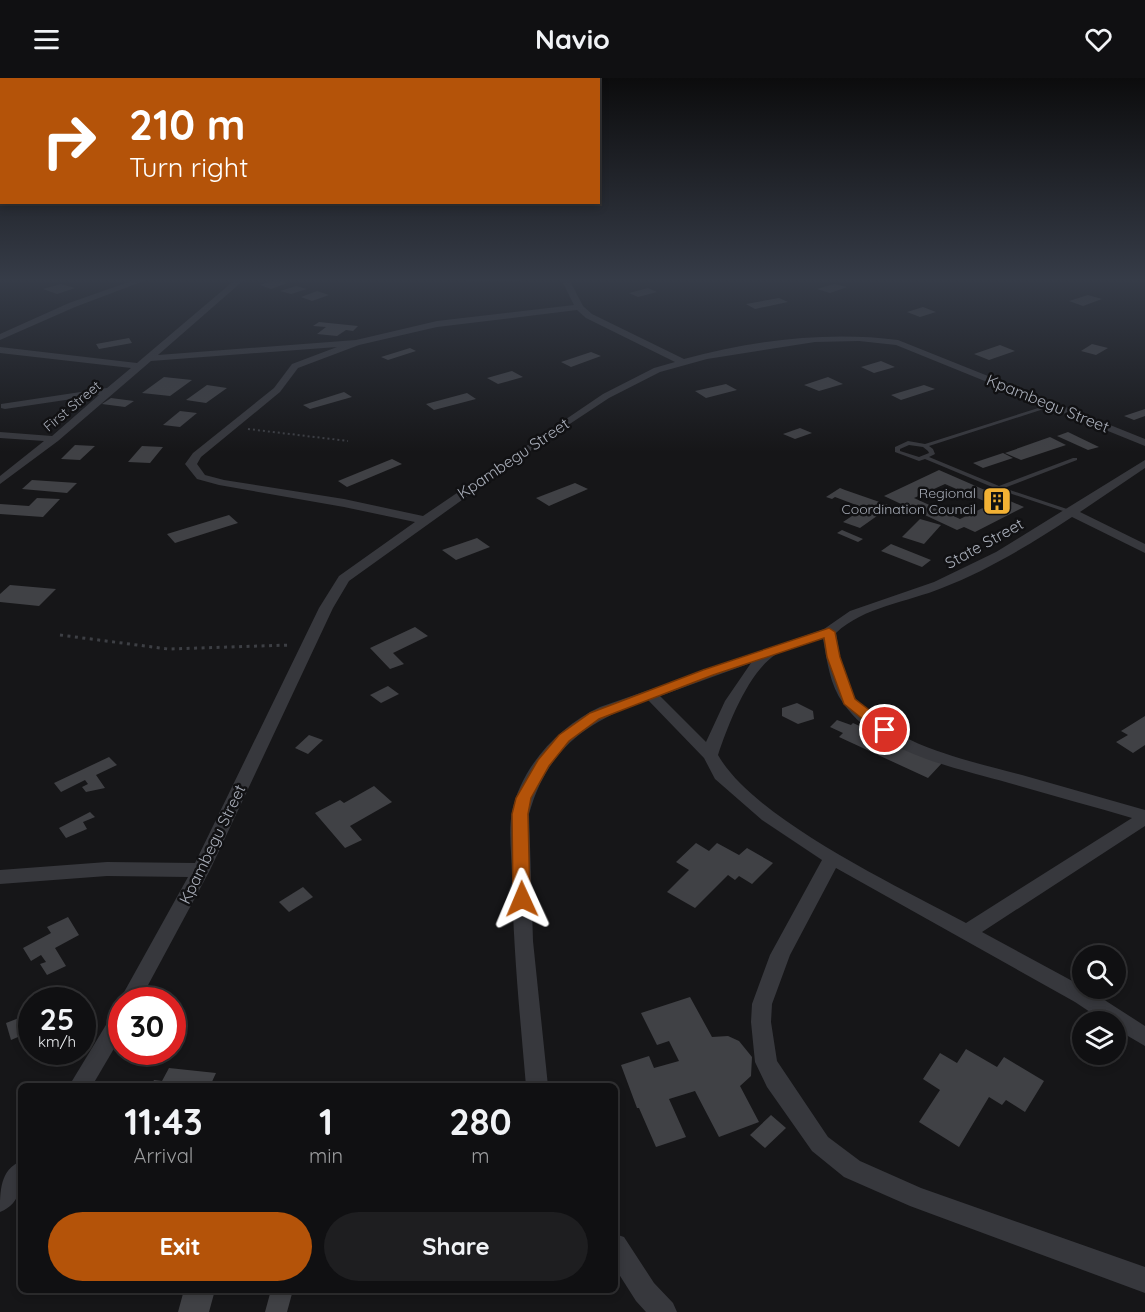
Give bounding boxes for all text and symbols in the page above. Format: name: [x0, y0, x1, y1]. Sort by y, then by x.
text: Navio: [535, 22, 610, 56]
icon: menu: [30, 23, 63, 56]
icon: heart: [1082, 23, 1115, 56]
text: 210 m: [129, 98, 246, 151]
icon: right: [30, 102, 108, 180]
text: Turn right: [129, 150, 248, 184]
street label: Kpambegu Street: [984, 369, 1112, 437]
street label: First Street: [40, 377, 105, 435]
street label: Kpambegu Street: [453, 413, 573, 503]
place label: Regional Coordination Council: [842, 484, 976, 518]
building icon: Regional Coordination Council: [981, 485, 1013, 517]
street label: State Street: [941, 513, 1027, 573]
pin: [859, 704, 910, 755]
icon: arrive: [868, 713, 901, 746]
street label: Kpambegu Street: [174, 781, 250, 907]
position arrow: [490, 867, 554, 931]
map controls: [1072, 945, 1126, 1065]
button: search: [1072, 945, 1126, 999]
speed limit sign: 30: [108, 987, 186, 1065]
text: 25: [40, 1000, 74, 1038]
button: layers: [1072, 1011, 1126, 1065]
text: km/h: [38, 1032, 76, 1051]
text: 11:43: [124, 1099, 203, 1144]
text: 1: [319, 1099, 333, 1144]
text: 280: [449, 1099, 512, 1144]
text: Arrival: [134, 1143, 193, 1168]
text: min: [309, 1143, 343, 1168]
text: m: [471, 1143, 490, 1168]
button: Exit: [48, 1212, 312, 1281]
button: Share: [324, 1212, 588, 1281]

